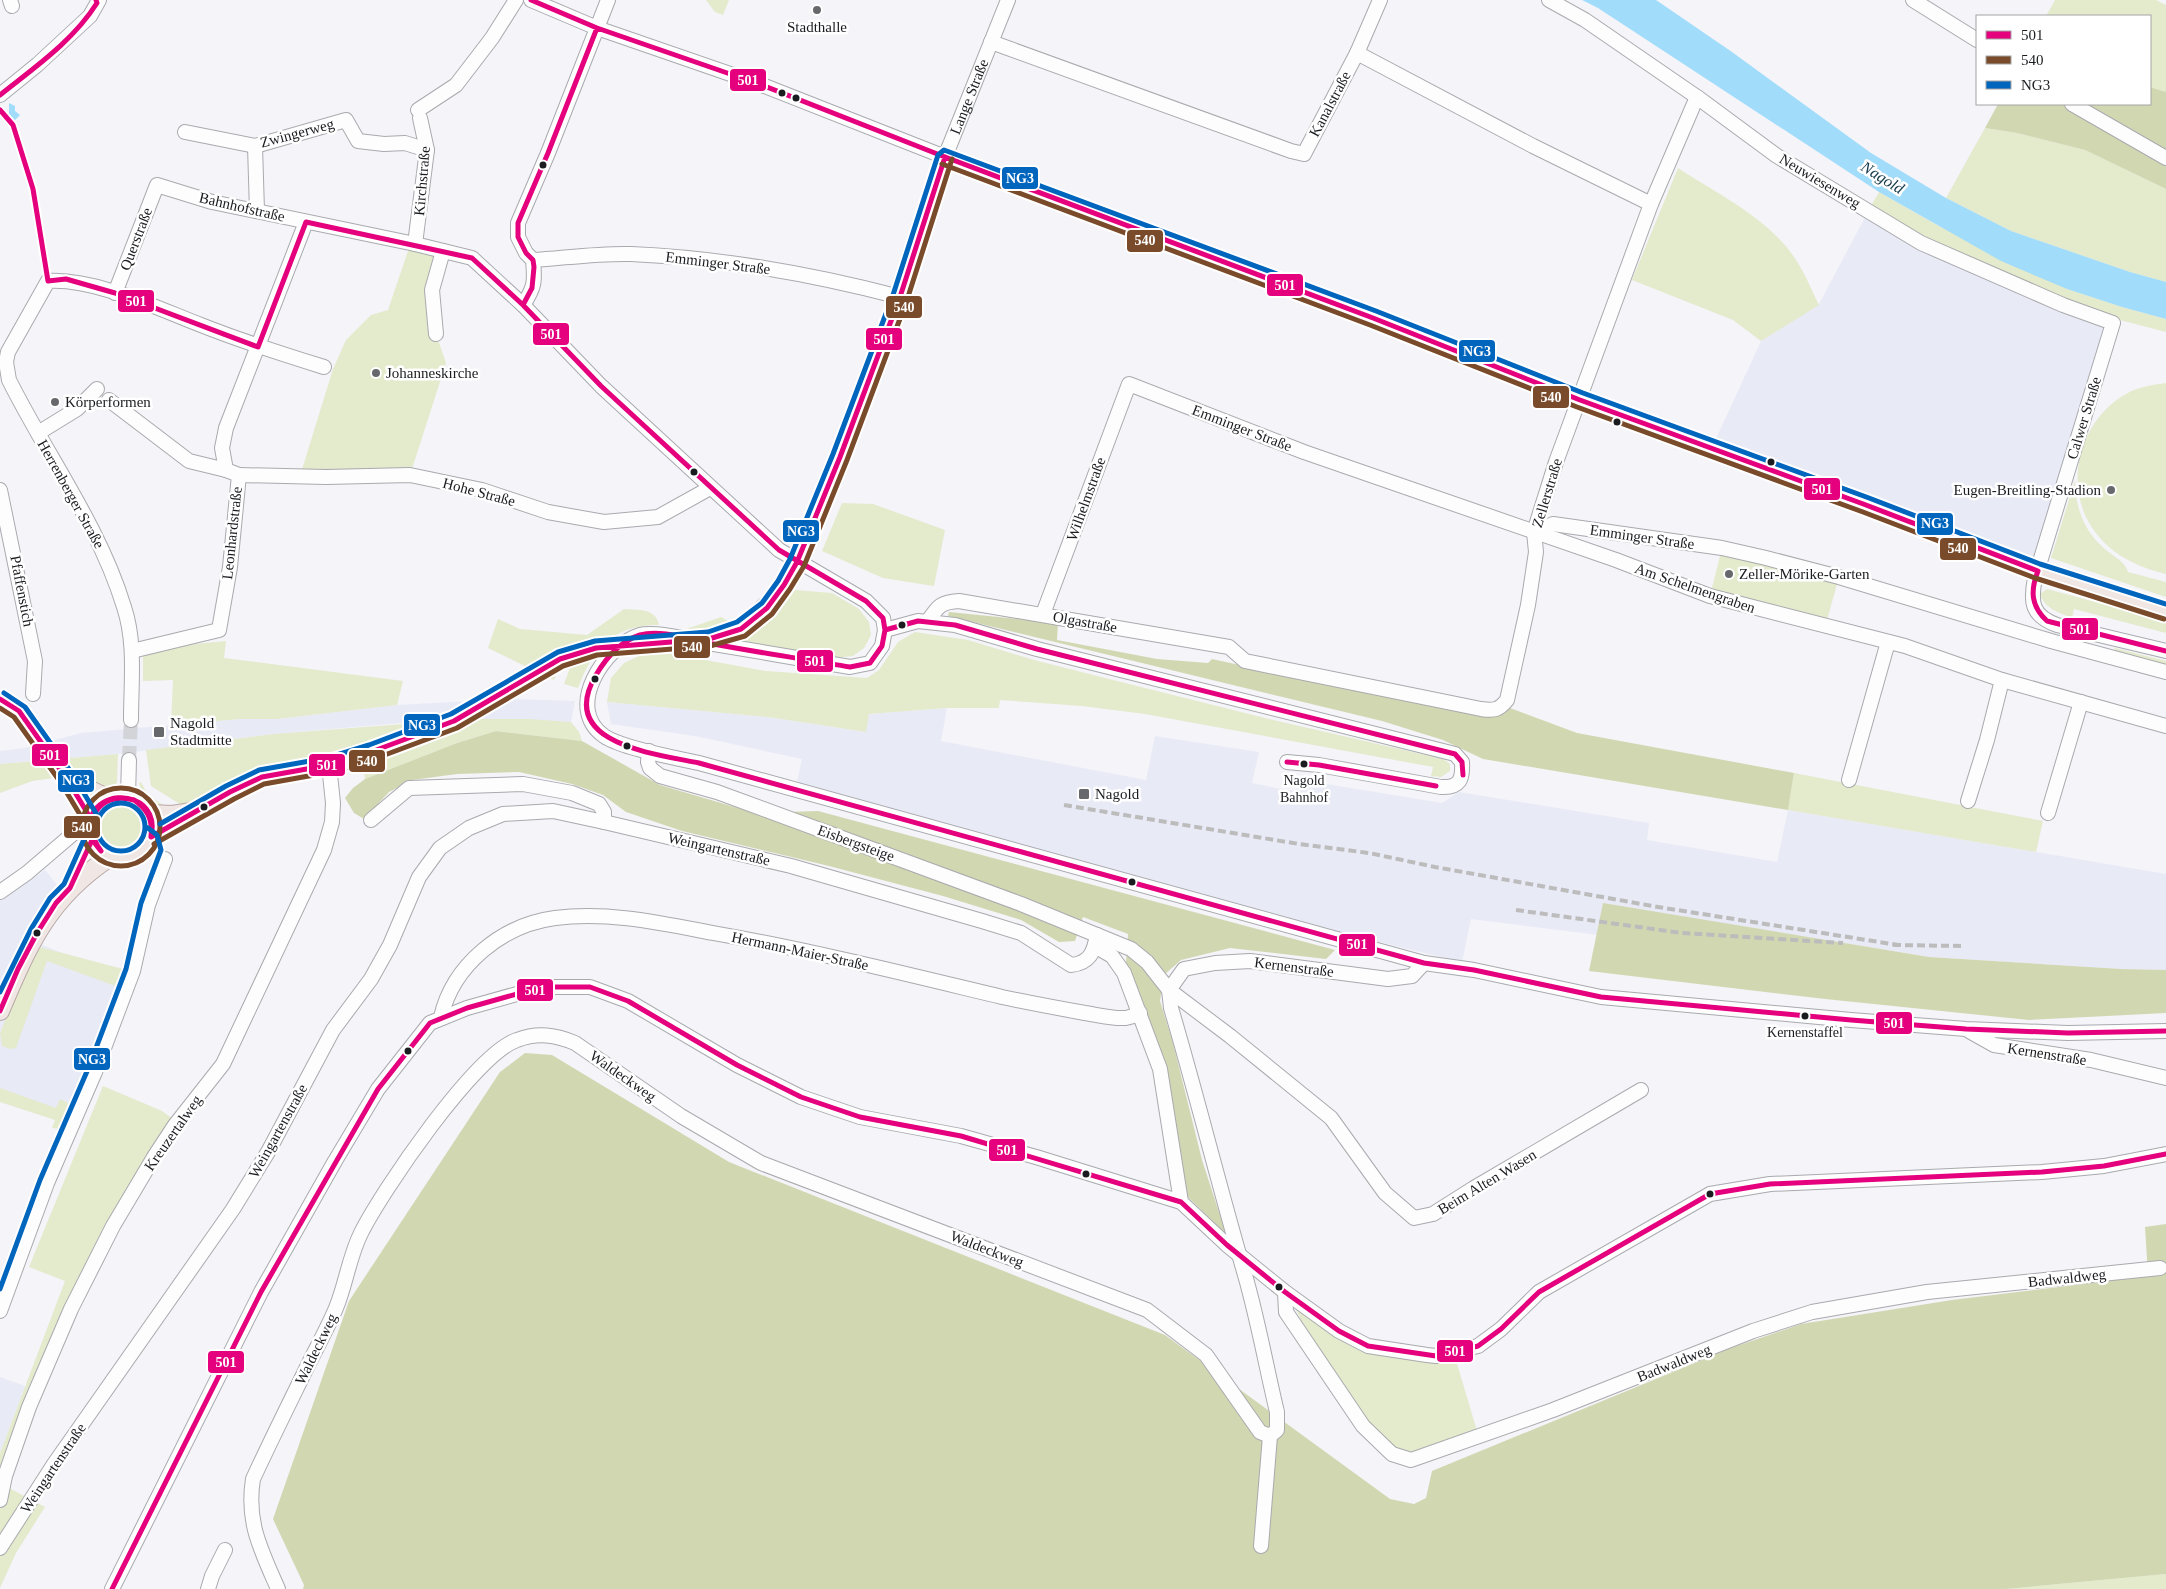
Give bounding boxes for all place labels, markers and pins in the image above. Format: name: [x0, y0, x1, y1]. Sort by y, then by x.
marker: Stadthalle: [811, 4, 823, 16]
place label: Stadthalle: [787, 19, 847, 35]
unlabelled marker: [777, 88, 787, 98]
unlabelled marker: [791, 93, 801, 103]
unlabelled marker: [538, 160, 548, 170]
place label: Johanneskirche: [386, 365, 479, 381]
marker: Johanneskirche: [370, 367, 382, 379]
place label: Körperformen: [65, 394, 151, 410]
marker: Körperformen: [49, 396, 61, 408]
unlabelled marker: [1612, 417, 1622, 427]
unlabelled marker: [1766, 457, 1776, 467]
unlabelled marker: [689, 467, 699, 477]
place label: Eugen-Breitling-Stadion: [1954, 482, 2101, 498]
marker: Eugen-Breitling-Stadion: [2105, 484, 2117, 496]
place label: Zeller-Mörike-Garten: [1739, 566, 1870, 582]
marker: Zeller-Mörike-Garten: [1723, 568, 1735, 580]
unlabelled marker: [897, 620, 907, 630]
unlabelled marker: [590, 674, 600, 684]
place label: Nagold Stadtmitte: [170, 715, 232, 748]
marker: Nagold Stadtmitte: [152, 725, 166, 739]
unlabelled marker: [622, 741, 632, 751]
marker: Nagold Bahnhof: [1299, 759, 1309, 769]
place label: Nagold Bahnhof: [1280, 773, 1328, 805]
place label: Nagold: [1095, 786, 1140, 802]
marker: Nagold: [1077, 787, 1091, 801]
unlabelled marker: [199, 802, 209, 812]
unlabelled marker: [1127, 877, 1137, 887]
unlabelled marker: [32, 928, 42, 938]
marker: Kernenstaffel: [1800, 1011, 1810, 1021]
place label: Kernenstaffel: [1767, 1025, 1843, 1040]
unlabelled marker: [403, 1046, 413, 1056]
unlabelled marker: [1081, 1169, 1091, 1179]
unlabelled marker: [1705, 1189, 1715, 1199]
unlabelled marker: [1274, 1282, 1284, 1292]

